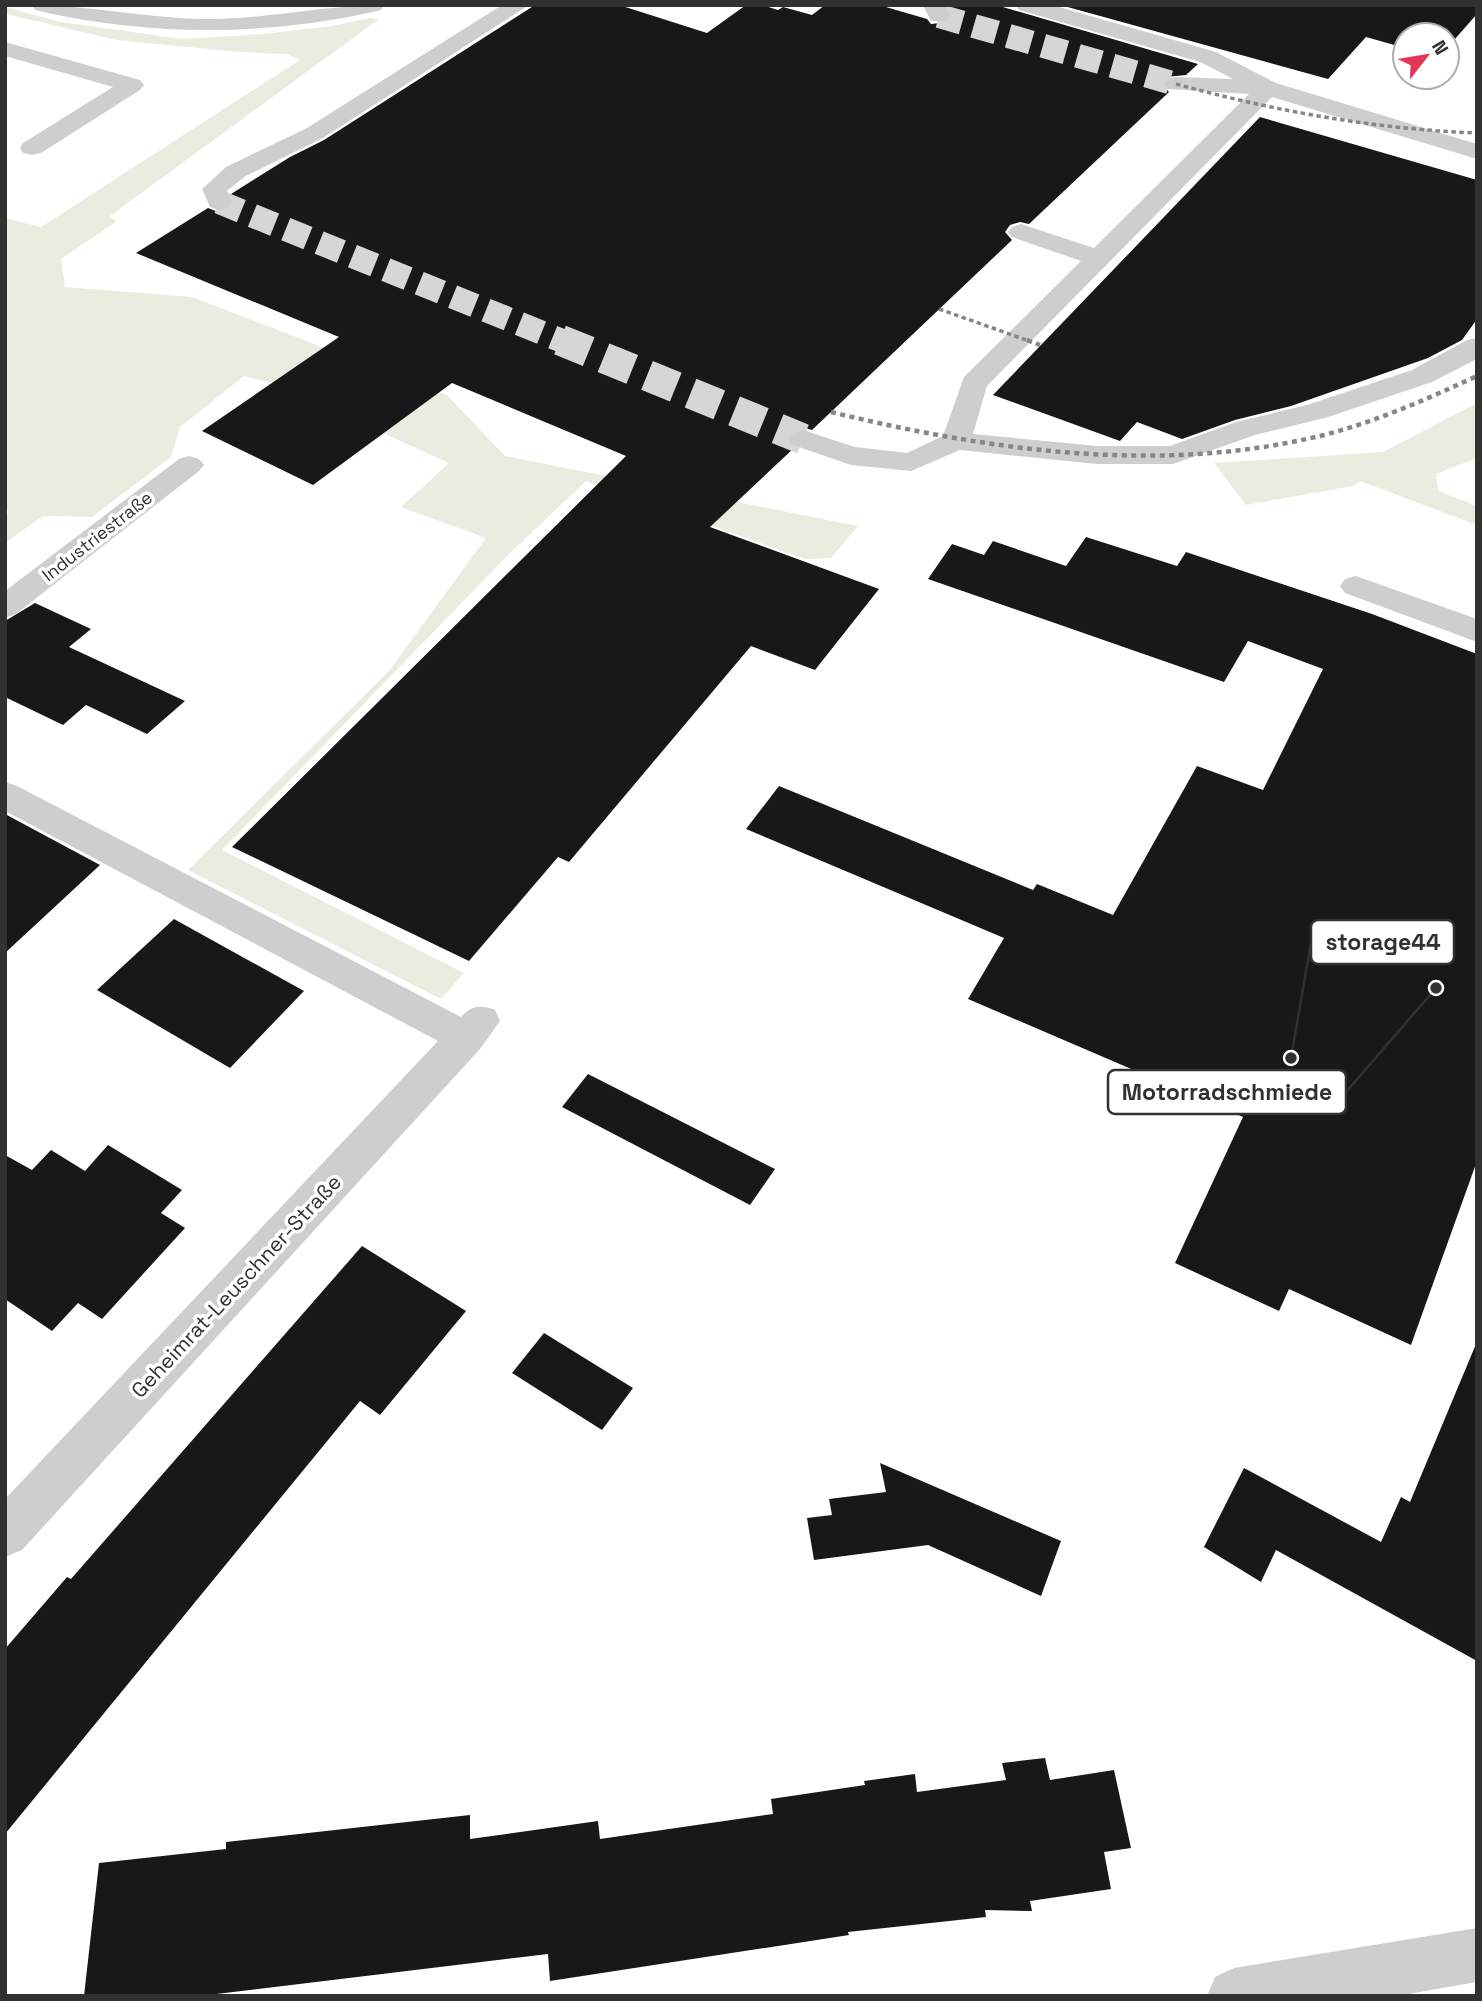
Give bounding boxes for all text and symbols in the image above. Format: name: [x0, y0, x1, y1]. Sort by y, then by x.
north arrow: [1391, 21, 1461, 91]
text: N: [1426, 36, 1454, 59]
street label: Industriestraße: [37, 486, 157, 586]
callout: storage44: [1311, 920, 1454, 964]
text: storage44: [1325, 927, 1441, 957]
callout: Motorradschmiede: [1108, 1070, 1346, 1114]
text: Motorradschmiede: [1122, 1077, 1332, 1107]
street label: Geheimrat-Leuschner-Straße: [125, 1169, 347, 1403]

